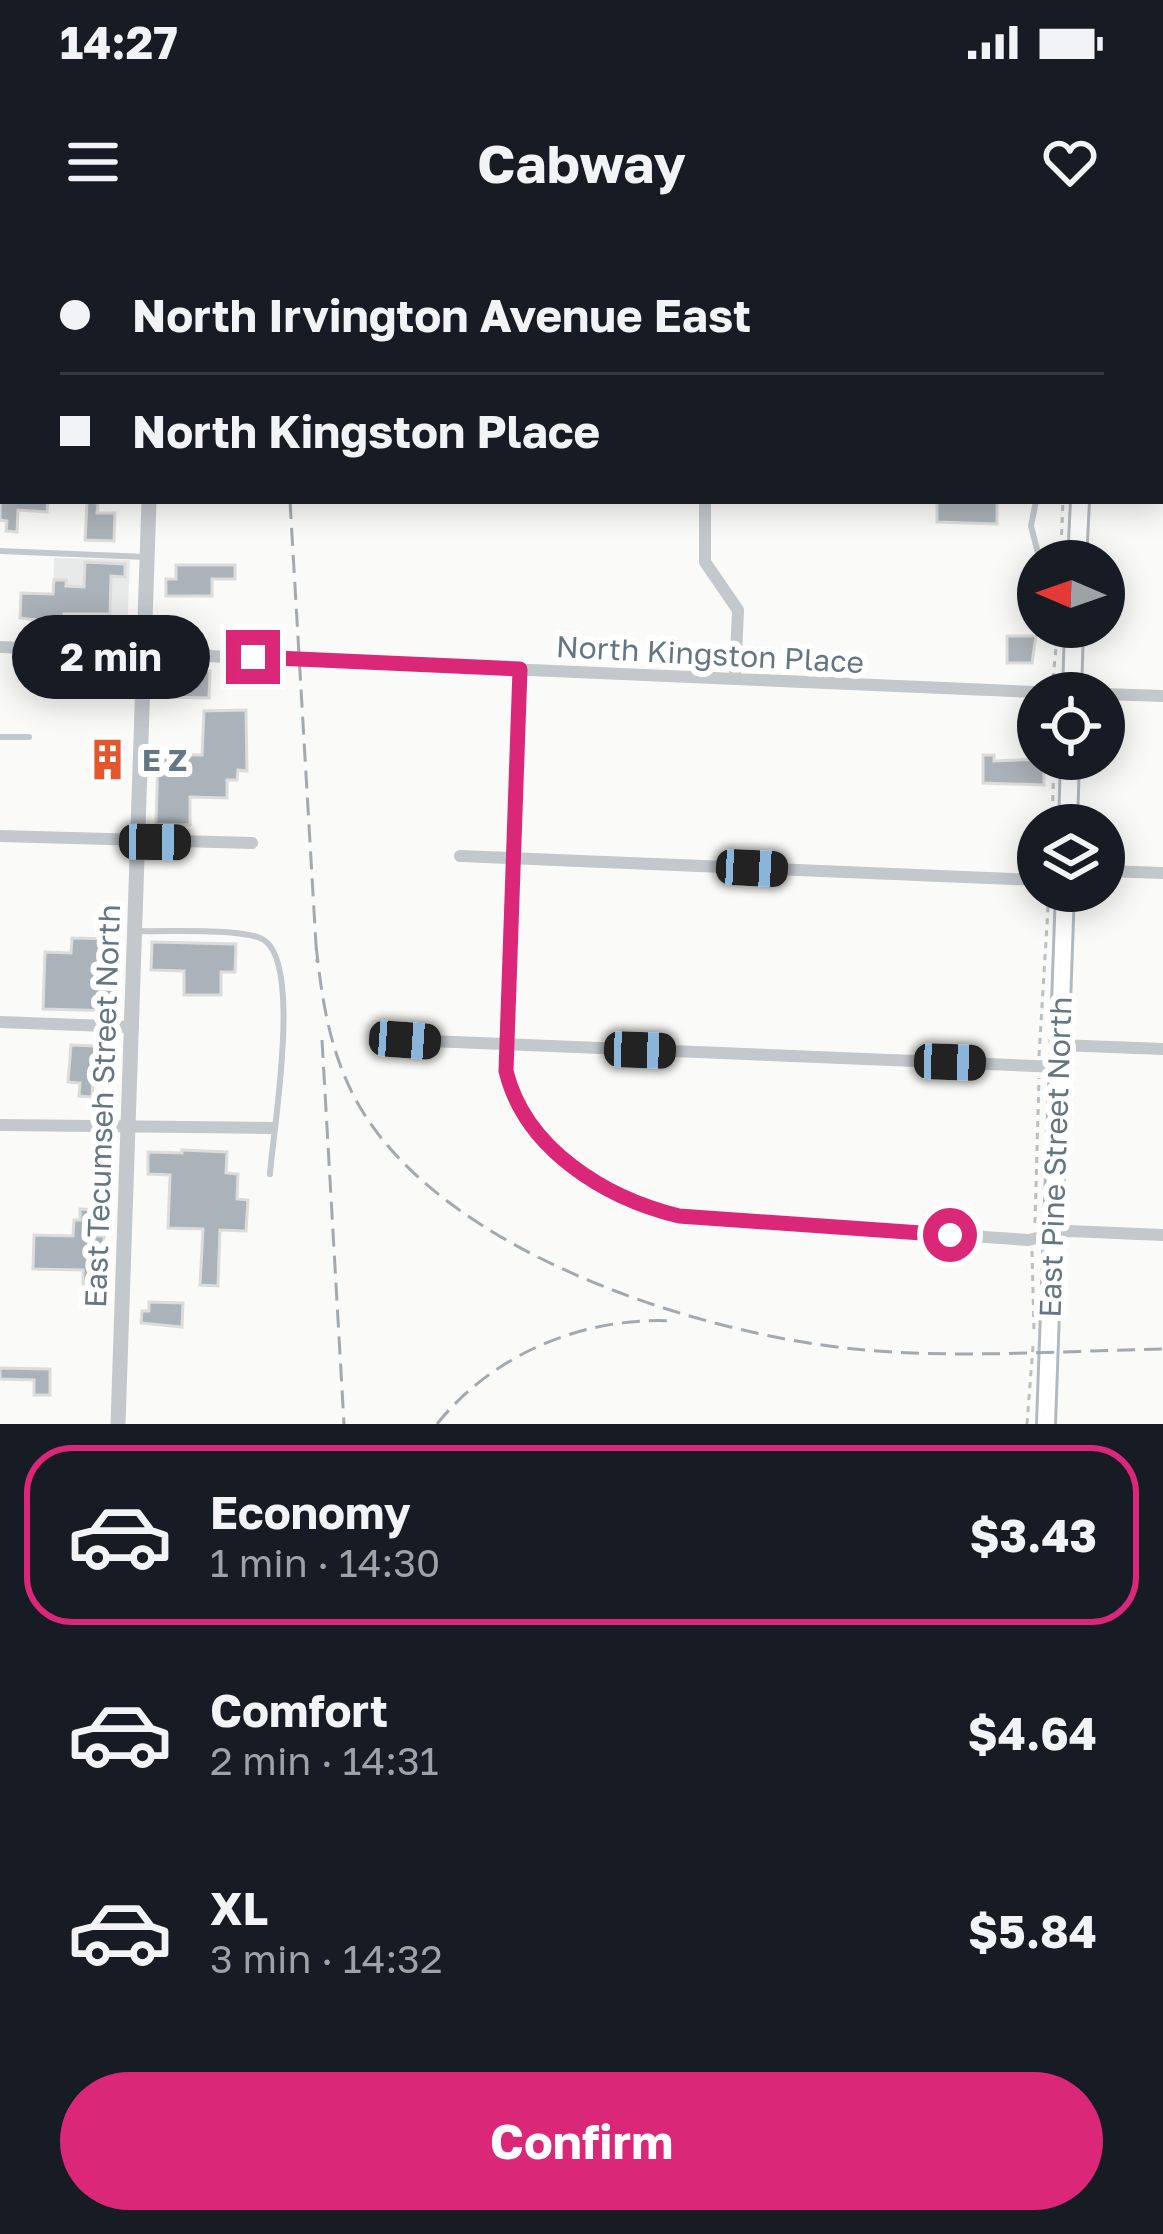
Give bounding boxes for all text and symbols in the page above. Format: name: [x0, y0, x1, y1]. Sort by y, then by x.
text: 14:27: [60, 15, 178, 69]
icon: menu: [60, 129, 126, 195]
icon: heart: [1037, 129, 1103, 195]
text: Cabway: [477, 130, 686, 195]
text: North Irvington Avenue East: [132, 288, 751, 342]
text: North Kingston Place: [132, 404, 600, 458]
north arrow: [1017, 540, 1125, 648]
map controls: [1017, 540, 1125, 912]
callout: 2 min: [13, 615, 211, 699]
street label: North Kingston Place: [555, 628, 865, 680]
route end: [226, 630, 280, 684]
text: 2 min: [60, 633, 162, 680]
button: locate: [1017, 672, 1125, 780]
building icon: E Z: [85, 737, 131, 783]
place label: E Z: [142, 742, 187, 778]
button: layers: [1017, 804, 1125, 912]
car: [119, 823, 191, 861]
car: [715, 848, 789, 888]
street label: East Tecumseh Street North: [77, 904, 127, 1308]
street label: East Pine Street North: [1031, 996, 1079, 1318]
car: [368, 1020, 442, 1060]
car: [603, 1031, 677, 1069]
car: [913, 1043, 987, 1081]
route start: [923, 1208, 977, 1262]
icon: car: [66, 1481, 174, 1589]
text: Economy: [210, 1485, 411, 1539]
text: $3.43: [969, 1508, 1097, 1562]
text: 1 min · 14:30: [210, 1539, 440, 1586]
icon: car: [66, 1679, 174, 1787]
text: Comfort: [210, 1683, 388, 1737]
text: $4.64: [968, 1706, 1097, 1760]
text: 2 min · 14:31: [210, 1737, 439, 1784]
icon: car: [66, 1877, 174, 1985]
text: XL: [210, 1881, 268, 1935]
text: $5.84: [968, 1904, 1097, 1958]
text: 3 min · 14:32: [210, 1935, 443, 1982]
button: Confirm: [60, 2072, 1103, 2210]

